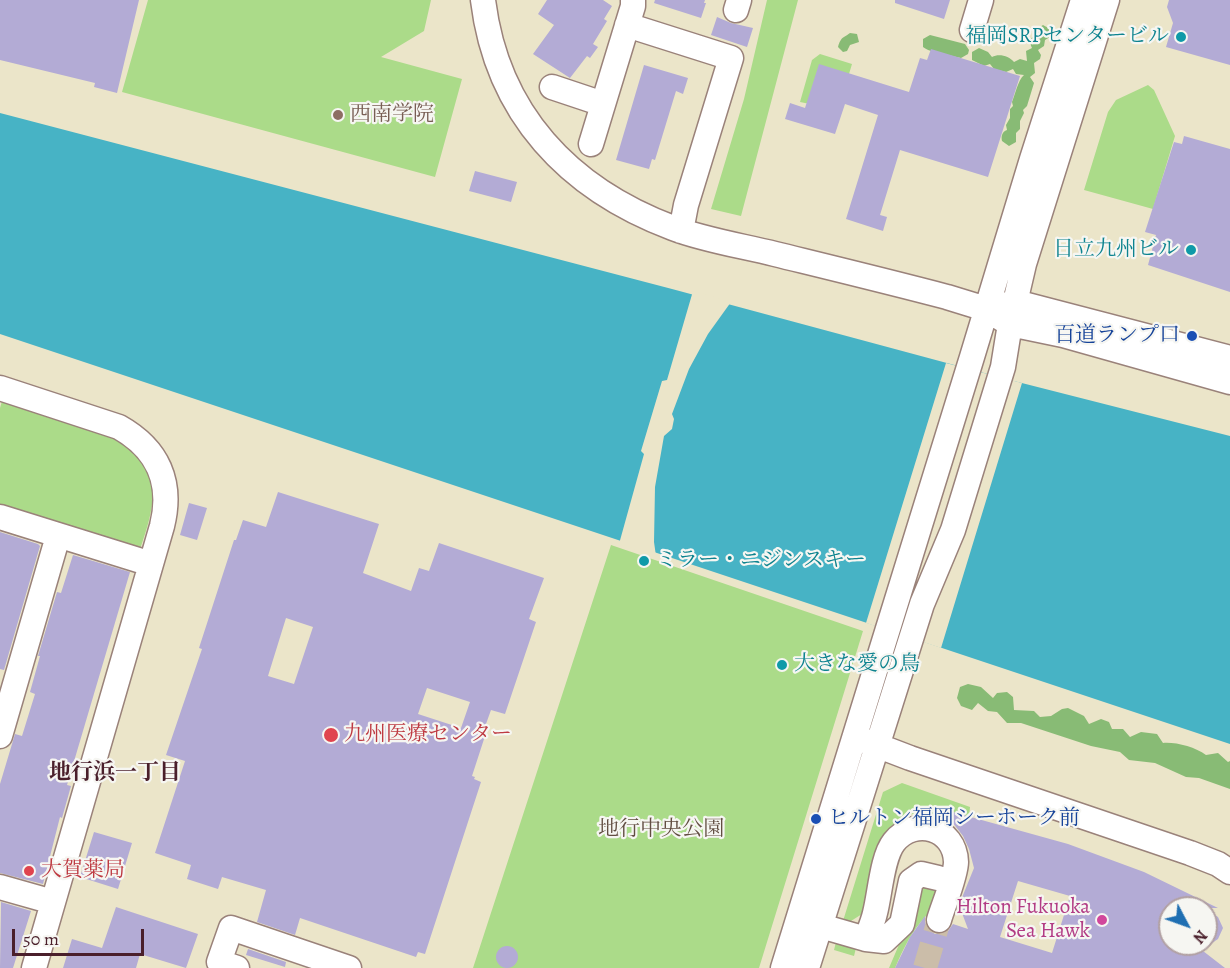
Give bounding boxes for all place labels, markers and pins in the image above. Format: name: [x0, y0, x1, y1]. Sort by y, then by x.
place label: 福岡SRPセンタービル: [965, 24, 1169, 50]
marker: 福岡SRPセンタービル: [1174, 30, 1188, 44]
place label: 西南学院: [350, 102, 434, 128]
marker: 西南学院: [331, 108, 345, 122]
place label: 日立九州ビル: [1053, 237, 1179, 263]
marker: 日立九州ビル: [1184, 243, 1198, 257]
place label: 百道ランプ口: [1054, 323, 1180, 349]
marker: 百道ランプ口: [1185, 329, 1199, 343]
place label: ミラー・ニジンスキー: [656, 548, 866, 574]
marker: ミラー・ニジンスキー: [637, 554, 651, 568]
place label: 大きな愛の鳥: [794, 652, 920, 678]
marker: 大きな愛の鳥: [775, 658, 789, 672]
place label: 九州医療センター: [344, 722, 512, 748]
marker: 九州医療センター: [322, 726, 340, 744]
place label: ヒルトン福岡シーホーク前: [828, 806, 1080, 832]
marker: ヒルトン福岡シーホーク前: [809, 812, 823, 826]
place label: 大賀薬局: [41, 858, 125, 884]
marker: 大賀薬局: [22, 864, 36, 878]
place label: Hilton Fukuoka Sea Hawk: [956, 895, 1090, 945]
marker: Hilton Fukuoka Sea Hawk: [1095, 913, 1109, 927]

